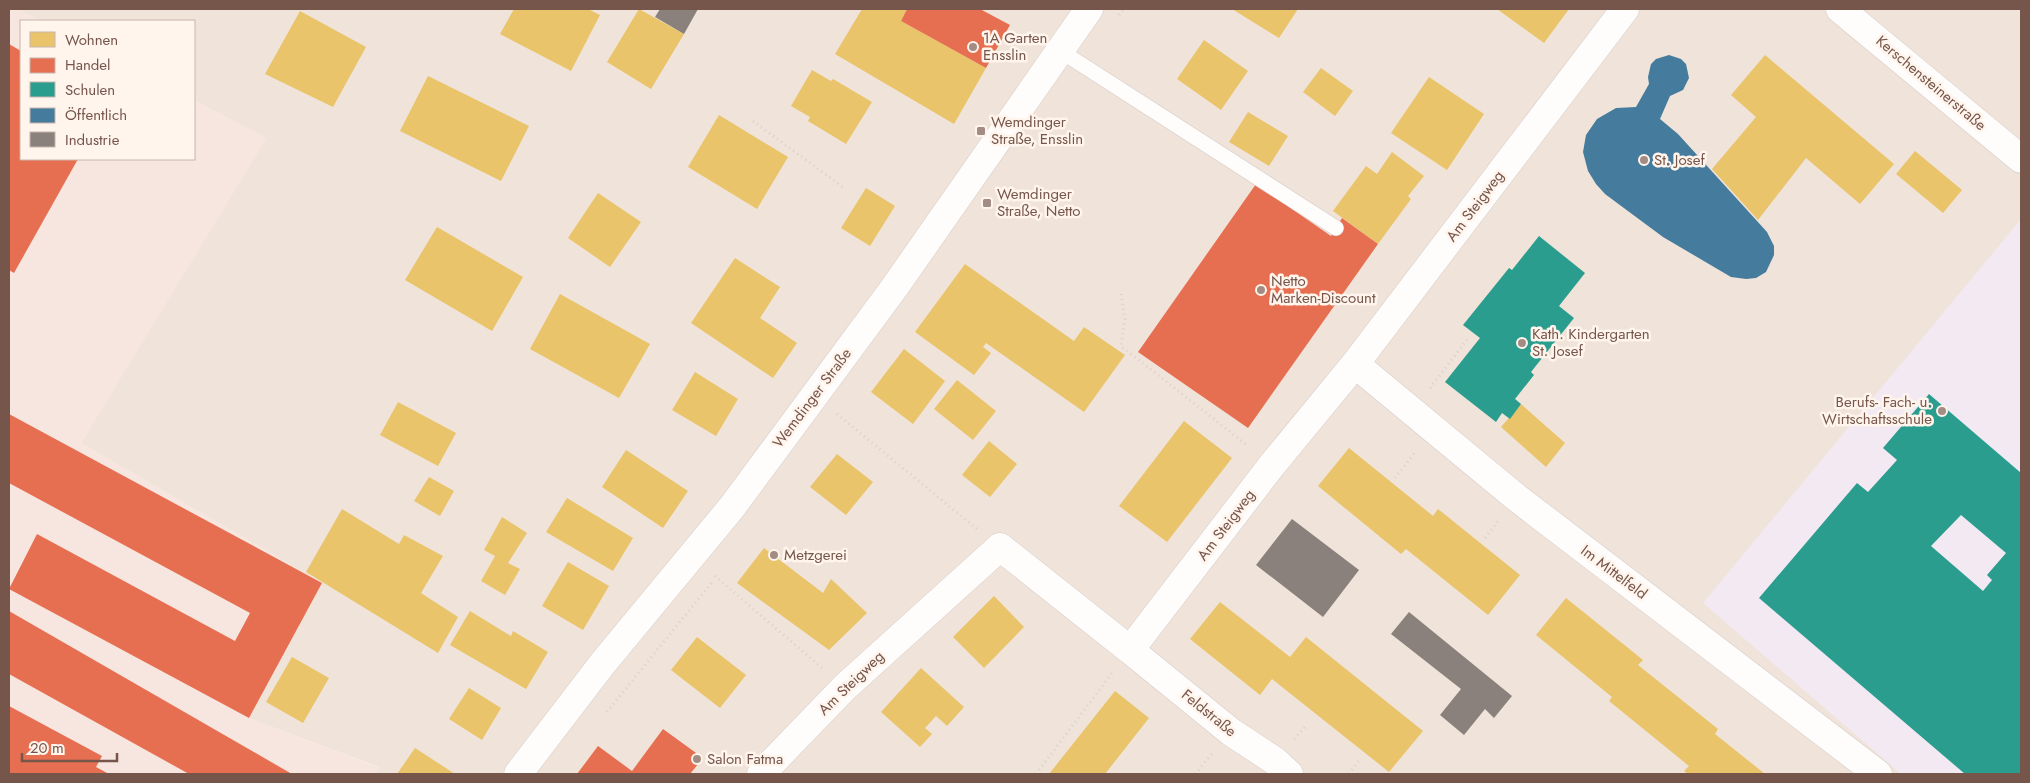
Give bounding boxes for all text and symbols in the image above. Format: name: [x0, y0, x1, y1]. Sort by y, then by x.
legend: [20, 20, 195, 160]
place label: 1A Garten Ensslin: [983, 27, 1047, 66]
text: Wohnen: [65, 29, 118, 51]
street label: Kerschensteinerstraße: [1871, 30, 1991, 136]
marker: 1A Garten Ensslin: [967, 41, 979, 53]
text: Handel: [65, 54, 111, 76]
text: Schulen: [65, 79, 115, 101]
text: Öffentlich: [65, 104, 127, 126]
place label: Wemdinger Straße, Ensslin: [991, 111, 1083, 150]
marker: Wemdinger Straße, Ensslin: [975, 125, 987, 137]
text: Industrie: [65, 129, 120, 151]
place label: St. Josef: [1654, 149, 1705, 171]
marker: St. Josef: [1638, 154, 1650, 166]
street label: Am Steigweg: [1441, 166, 1509, 246]
place label: Wemdinger Straße, Netto: [997, 183, 1081, 222]
marker: Wemdinger Straße, Netto: [981, 197, 993, 209]
place label: Netto Marken-Discount: [1271, 270, 1376, 309]
marker: Netto Marken-Discount: [1255, 284, 1267, 296]
place label: Kath. Kindergarten St. Josef: [1532, 323, 1650, 362]
marker: Kath. Kindergarten St. Josef: [1516, 337, 1528, 349]
street label: Wemdinger Straße: [767, 343, 857, 452]
place label: Berufs- Fach- u. Wirtschaftsschule: [1822, 391, 1932, 430]
marker: Berufs- Fach- u. Wirtschaftsschule: [1936, 405, 1948, 417]
street label: Am Steigweg: [1192, 485, 1260, 565]
street label: Im Mittelfeld: [1576, 540, 1652, 604]
place label: Metzgerei: [784, 544, 847, 566]
marker: Metzgerei: [768, 549, 780, 561]
street label: Am Steigweg: [813, 646, 889, 720]
street label: Feldstraße: [1177, 684, 1241, 742]
scale bar: [22, 730, 118, 762]
text: 20 m: [30, 737, 64, 759]
place label: Salon Fatma: [707, 748, 783, 770]
marker: Salon Fatma: [691, 753, 703, 765]

